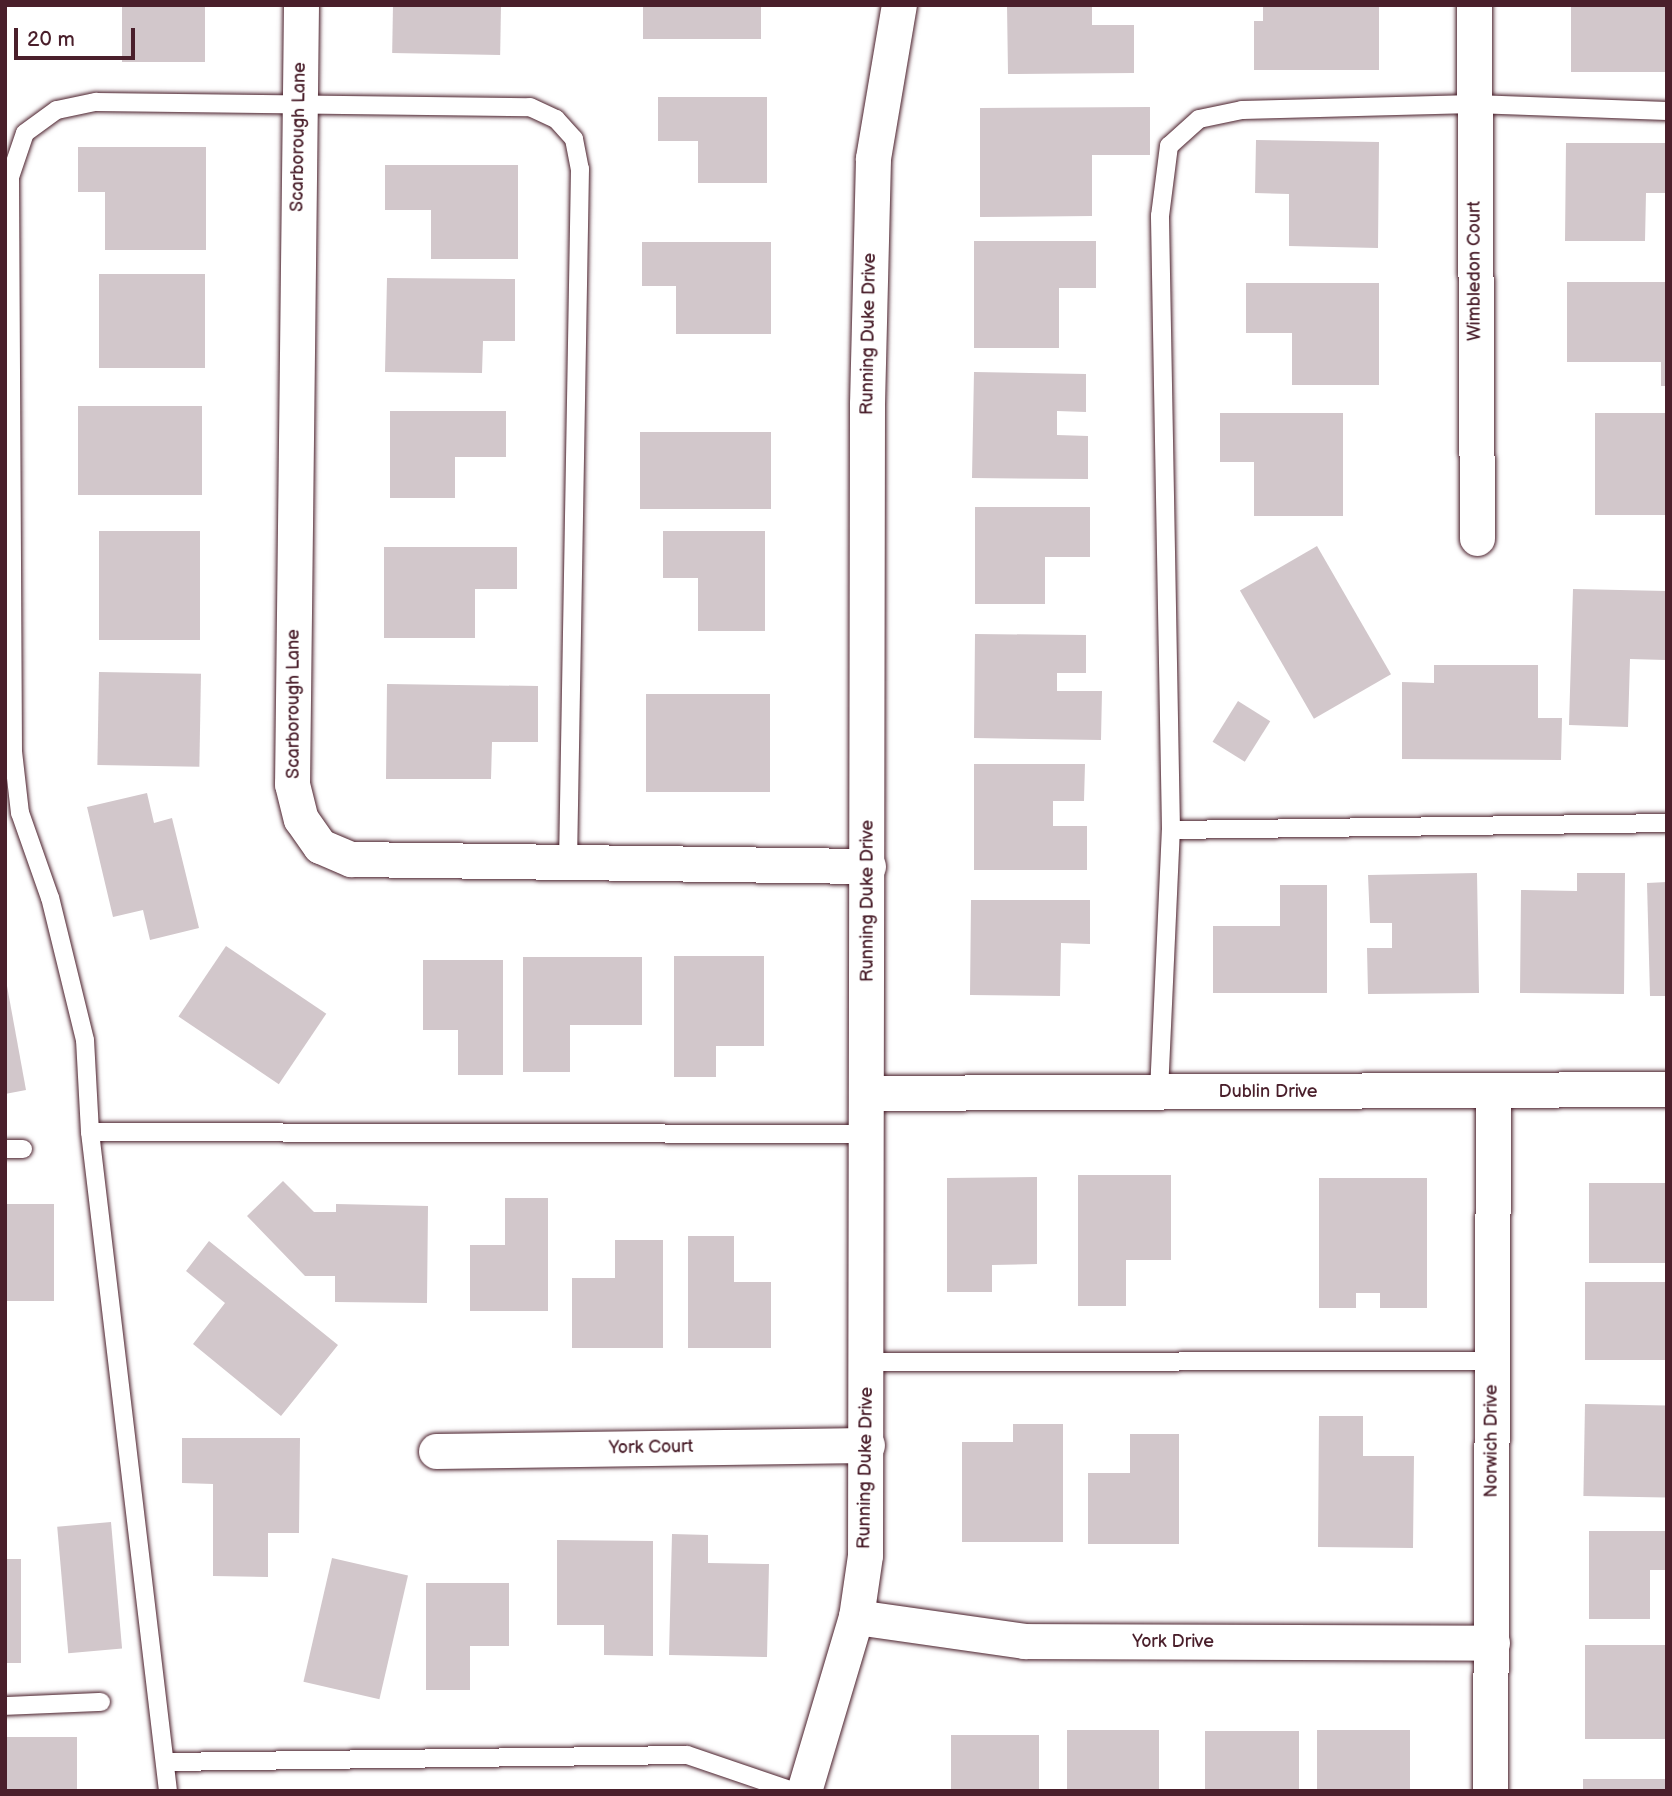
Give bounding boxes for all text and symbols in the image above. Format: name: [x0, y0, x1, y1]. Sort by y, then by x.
scale bar: [18, 14, 138, 58]
text: 20 m: [27, 27, 75, 52]
street label: Scarborough Lane: [287, 62, 311, 212]
street label: Wimbledon Court: [1464, 201, 1486, 341]
street label: Running Duke Drive: [857, 253, 881, 415]
street label: Scarborough Lane: [283, 629, 305, 779]
street label: Running Duke Drive: [857, 820, 879, 982]
street label: Dublin Drive: [1219, 1081, 1317, 1103]
street label: Norwich Drive: [1481, 1384, 1503, 1498]
street label: Running Duke Drive: [854, 1387, 878, 1549]
street label: York Court: [609, 1436, 693, 1460]
street label: York Drive: [1132, 1631, 1214, 1653]

